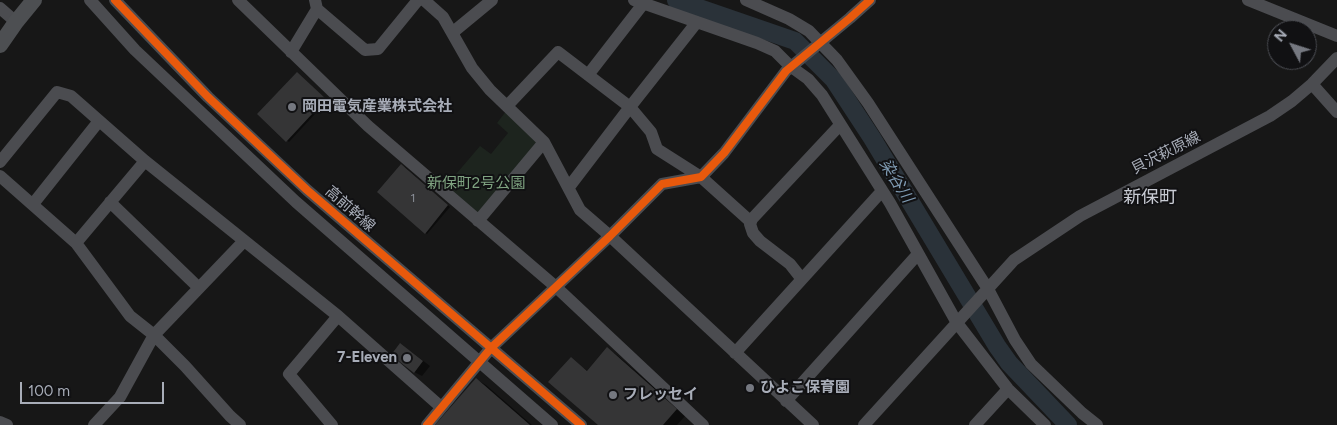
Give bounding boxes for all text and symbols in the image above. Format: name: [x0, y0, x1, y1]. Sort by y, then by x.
north arrow: [1267, 20, 1317, 70]
text: N: [1271, 26, 1291, 45]
place label: 岡田電気産業株式会社: [302, 98, 452, 116]
marker: 岡田電気産業株式会社: [286, 101, 298, 113]
street label: 貝沢萩原線: [1129, 128, 1203, 178]
water label: 染谷川: [875, 156, 917, 206]
park label: 新保町2号公園: [427, 175, 525, 193]
street label: 高前幹線: [321, 183, 379, 235]
district label: 新保町: [1123, 187, 1177, 209]
house number: 1: [411, 191, 415, 205]
place label: 7-Eleven: [337, 349, 397, 367]
marker: 7-Eleven: [401, 352, 413, 364]
scale bar: [22, 372, 166, 404]
place label: ひよこ保育園: [760, 379, 850, 397]
text: 100 m: [28, 382, 70, 400]
marker: ひよこ保育園: [744, 382, 756, 394]
place label: フレッセイ: [623, 386, 698, 404]
marker: フレッセイ: [607, 389, 619, 401]

